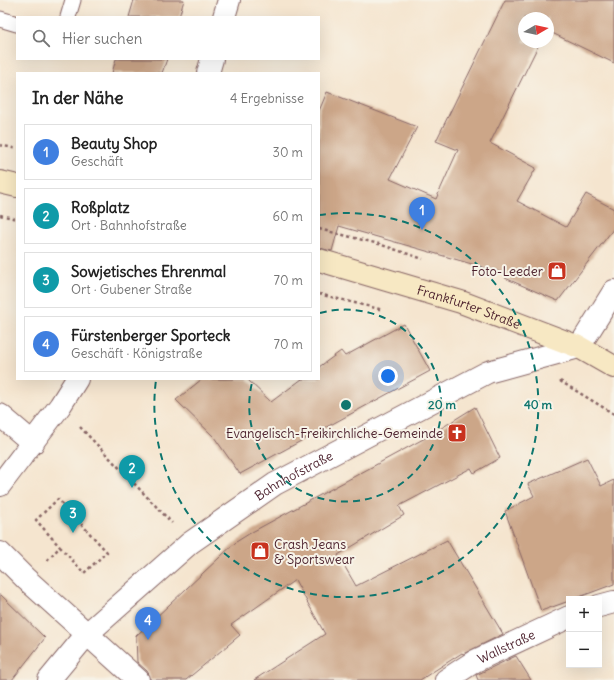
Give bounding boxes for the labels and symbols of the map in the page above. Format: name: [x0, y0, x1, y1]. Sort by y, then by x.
north arrow: [518, 12, 554, 48]
pin: 1: [409, 197, 435, 230]
shop icon: Foto-Leeder: [546, 260, 568, 282]
place label: Foto-Leeder: [471, 263, 544, 280]
street label: Frankfurter Straße: [415, 281, 523, 333]
your location: [378, 366, 398, 386]
text: 20 m: [428, 397, 456, 412]
text: 40 m: [524, 397, 553, 412]
centre of rings: [339, 398, 353, 412]
church icon: Evangelisch-Freikirchliche-Gemeinde: [446, 422, 468, 444]
place label: Evangelisch-Freikirchliche-Gemeinde: [226, 425, 443, 442]
street label: Bahnhofstraße: [251, 447, 336, 505]
pin: 2: [119, 455, 145, 488]
pin: 3: [60, 500, 86, 533]
place label: Crash Jeans & Sportswear: [274, 536, 355, 568]
shop icon: Crash Jeans & Sportswear: [249, 540, 271, 562]
pin: 4: [135, 607, 161, 640]
street label: Wallstraße: [475, 626, 538, 668]

